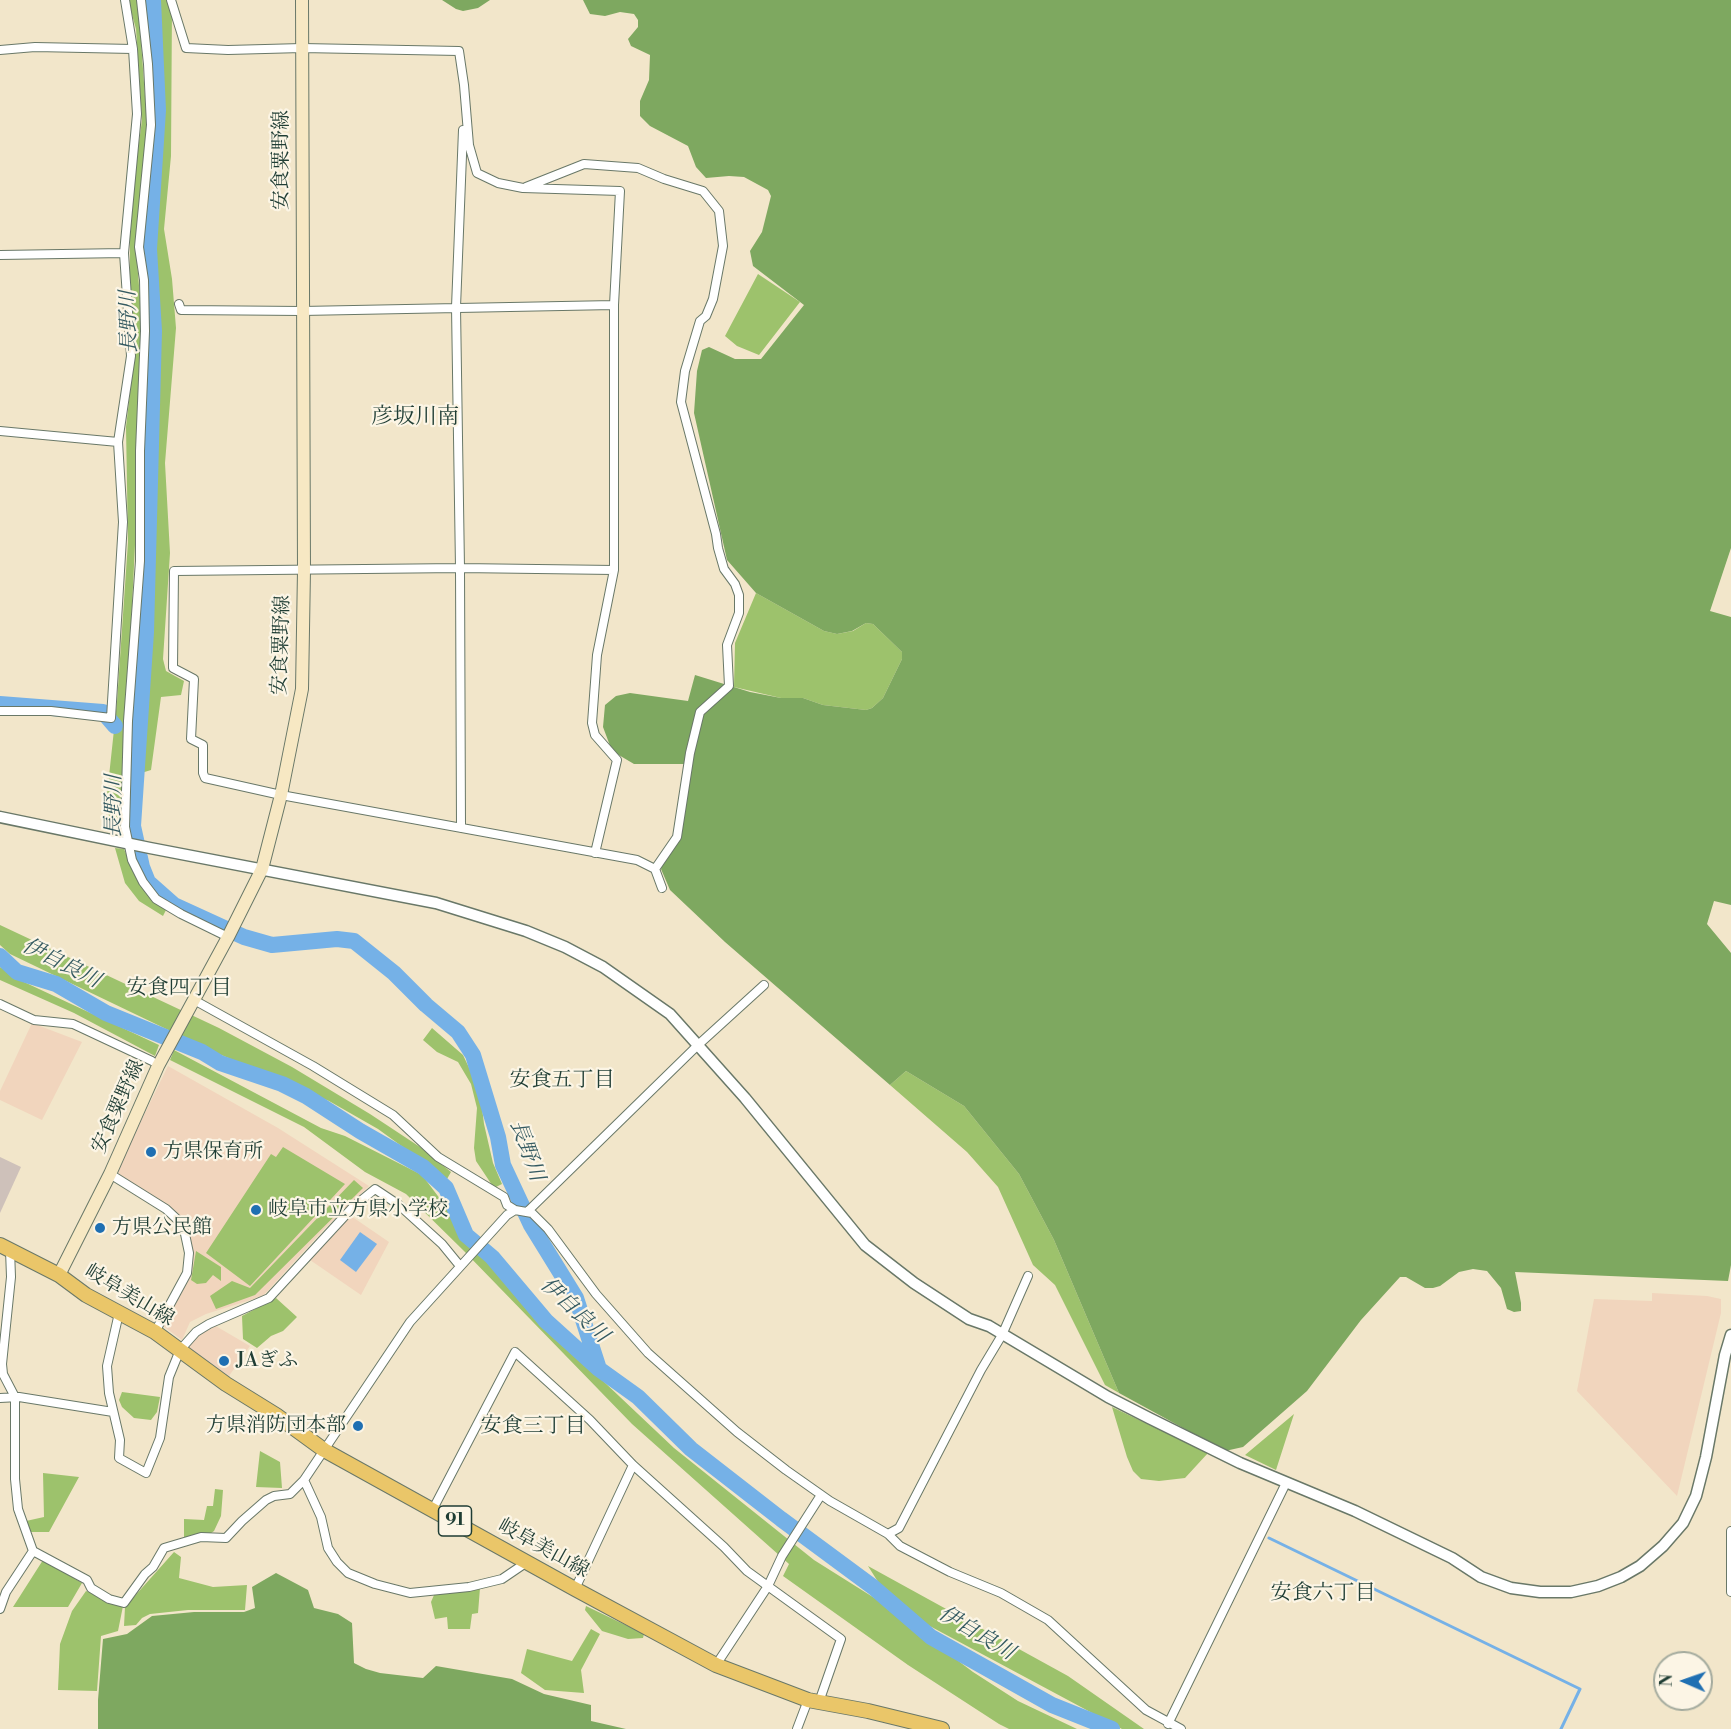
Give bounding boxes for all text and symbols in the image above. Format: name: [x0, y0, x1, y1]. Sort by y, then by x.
street label: 安食粟野線: [270, 110, 294, 210]
water label: 長野川: [116, 290, 144, 354]
district label: 彦坂川南: [371, 405, 459, 431]
street label: 安食粟野線: [268, 595, 296, 695]
water label: 長野川: [102, 775, 128, 837]
water label: 伊自良川: [18, 934, 104, 994]
district label: 安食四丁目: [127, 976, 231, 1002]
street label: 安食粟野線: [88, 1056, 150, 1158]
district label: 安食五丁目: [510, 1068, 614, 1094]
water label: 長野川: [503, 1117, 549, 1185]
place label: 方県保育所: [163, 1140, 263, 1164]
marker: 方県保育所: [144, 1145, 158, 1159]
place label: 岐阜市立方県小学校: [268, 1198, 448, 1222]
marker: 岐阜市立方県小学校: [249, 1203, 263, 1217]
place label: 方県公民館: [112, 1216, 212, 1240]
marker: 方県公民館: [93, 1221, 107, 1235]
street label: 岐阜美山線: [80, 1260, 178, 1332]
water label: 伊自良川: [535, 1273, 613, 1349]
place label: JAぎふ: [236, 1349, 298, 1373]
marker: JAぎふ: [217, 1354, 231, 1368]
place label: 方県消防団本部: [206, 1414, 346, 1438]
district label: 安食三丁目: [481, 1414, 585, 1440]
marker: 方県消防団本部: [351, 1419, 365, 1433]
road number: 91: [438, 1506, 472, 1536]
street label: 岐阜美山線: [493, 1514, 593, 1584]
district label: 安食六丁目: [1271, 1581, 1375, 1607]
water label: 伊自良川: [934, 1602, 1018, 1666]
north arrow: [1653, 1651, 1713, 1711]
text: N: [1657, 1674, 1677, 1687]

